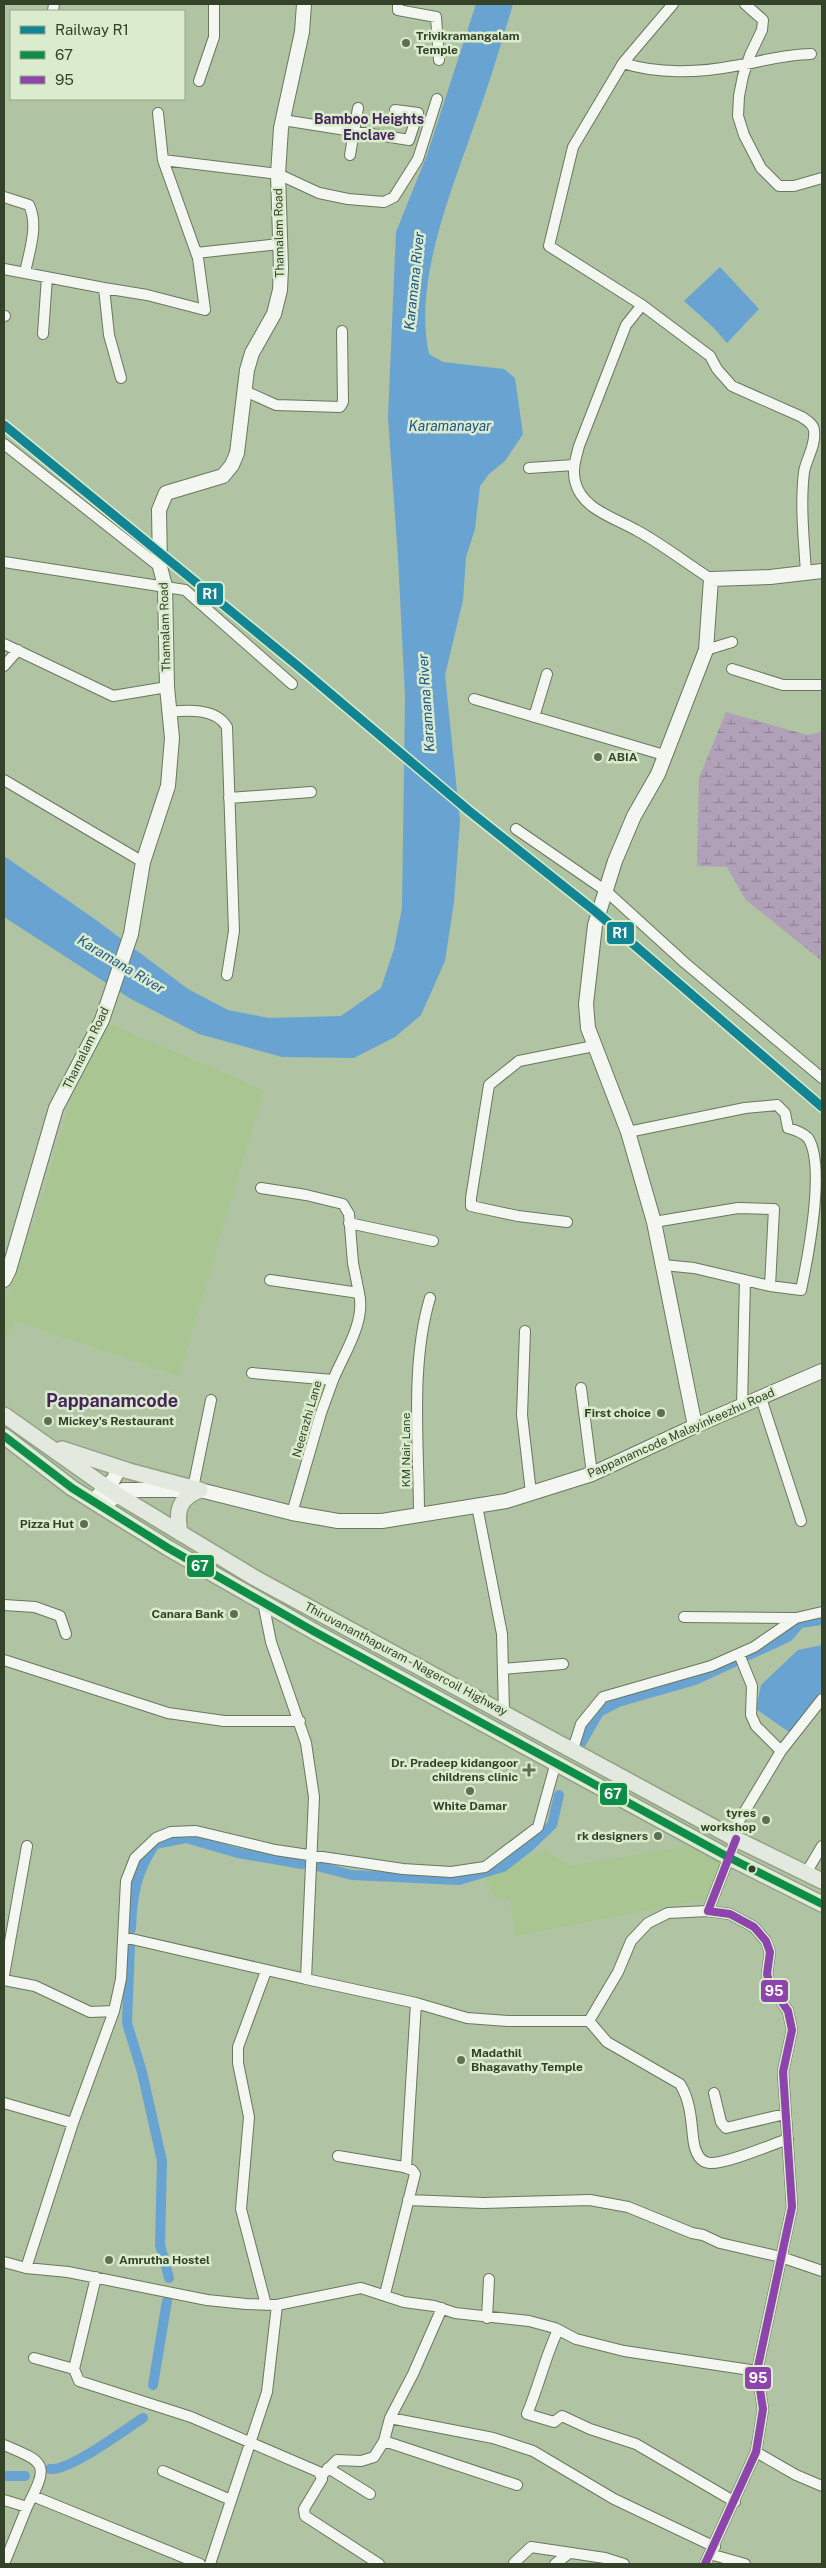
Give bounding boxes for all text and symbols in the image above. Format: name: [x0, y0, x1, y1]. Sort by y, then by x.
legend: [10, 10, 185, 100]
text: Railway R1: [55, 21, 129, 38]
place label: Trivikramangalam Temple: [416, 29, 520, 57]
marker: Trivikramangalam Temple: [400, 37, 412, 49]
text: 67: [55, 46, 73, 63]
text: 95: [55, 71, 74, 88]
district label: Bamboo Heights Enclave: [314, 111, 424, 143]
street label: Thamalam Road: [271, 188, 287, 278]
water label: Karamana River: [401, 230, 427, 331]
water label: Karamanayar: [409, 418, 492, 434]
street label: Thamalam Road: [156, 582, 174, 672]
line badge: R1: [196, 582, 224, 606]
text: R1: [202, 586, 218, 602]
water label: Karamana River: [415, 653, 437, 753]
place label: ABIA: [608, 750, 638, 764]
marker: ABIA: [592, 751, 604, 763]
line badge: R1: [606, 921, 635, 945]
text: R1: [612, 925, 628, 941]
water label: Karamana River: [75, 932, 168, 997]
street label: Thamalam Road: [60, 1005, 112, 1091]
street label: Neerazhi Lane: [289, 1379, 325, 1459]
street label: Pappanamcode Malayinkeezhu Road: [585, 1385, 777, 1481]
district label: Pappanamcode: [46, 1390, 178, 1411]
place label: First choice: [584, 1406, 651, 1420]
marker: First choice: [655, 1407, 667, 1419]
street label: KM Nair Lane: [399, 1412, 413, 1488]
place label: Mickey's Restaurant: [58, 1414, 174, 1428]
marker: Mickey's Restaurant: [42, 1415, 54, 1427]
place label: Pizza Hut: [20, 1517, 74, 1531]
marker: Pizza Hut: [78, 1518, 90, 1530]
line badge: 67: [186, 1554, 215, 1578]
text: 67: [191, 1558, 209, 1574]
street label: Thiruvananthapuram - Nagercoil Highway: [302, 1599, 510, 1719]
place label: Canara Bank: [151, 1607, 224, 1621]
marker: Canara Bank: [228, 1608, 240, 1620]
place label: Dr. Pradeep kidangoor childrens clinic: [391, 1756, 518, 1784]
marker: Dr. Pradeep kidangoor childrens clinic: [522, 1763, 536, 1777]
line badge: 67: [599, 1782, 628, 1806]
marker: White Damar: [464, 1785, 476, 1797]
text: 67: [604, 1786, 622, 1802]
place label: White Damar: [433, 1799, 507, 1813]
place label: tyres workshop: [701, 1806, 756, 1834]
marker: tyres workshop: [760, 1814, 772, 1826]
place label: rk designers: [577, 1829, 648, 1843]
marker: rk designers: [652, 1830, 664, 1842]
unlabelled marker: [747, 1864, 757, 1874]
line badge: 95: [760, 1979, 789, 2003]
text: 95: [765, 1983, 783, 1999]
place label: Madathil Bhagavathy Temple: [471, 2046, 583, 2074]
marker: Madathil Bhagavathy Temple: [455, 2054, 467, 2066]
place label: Amrutha Hostel: [119, 2253, 210, 2267]
marker: Amrutha Hostel: [103, 2254, 115, 2266]
line badge: 95: [744, 2366, 772, 2390]
text: 95: [749, 2370, 767, 2386]

